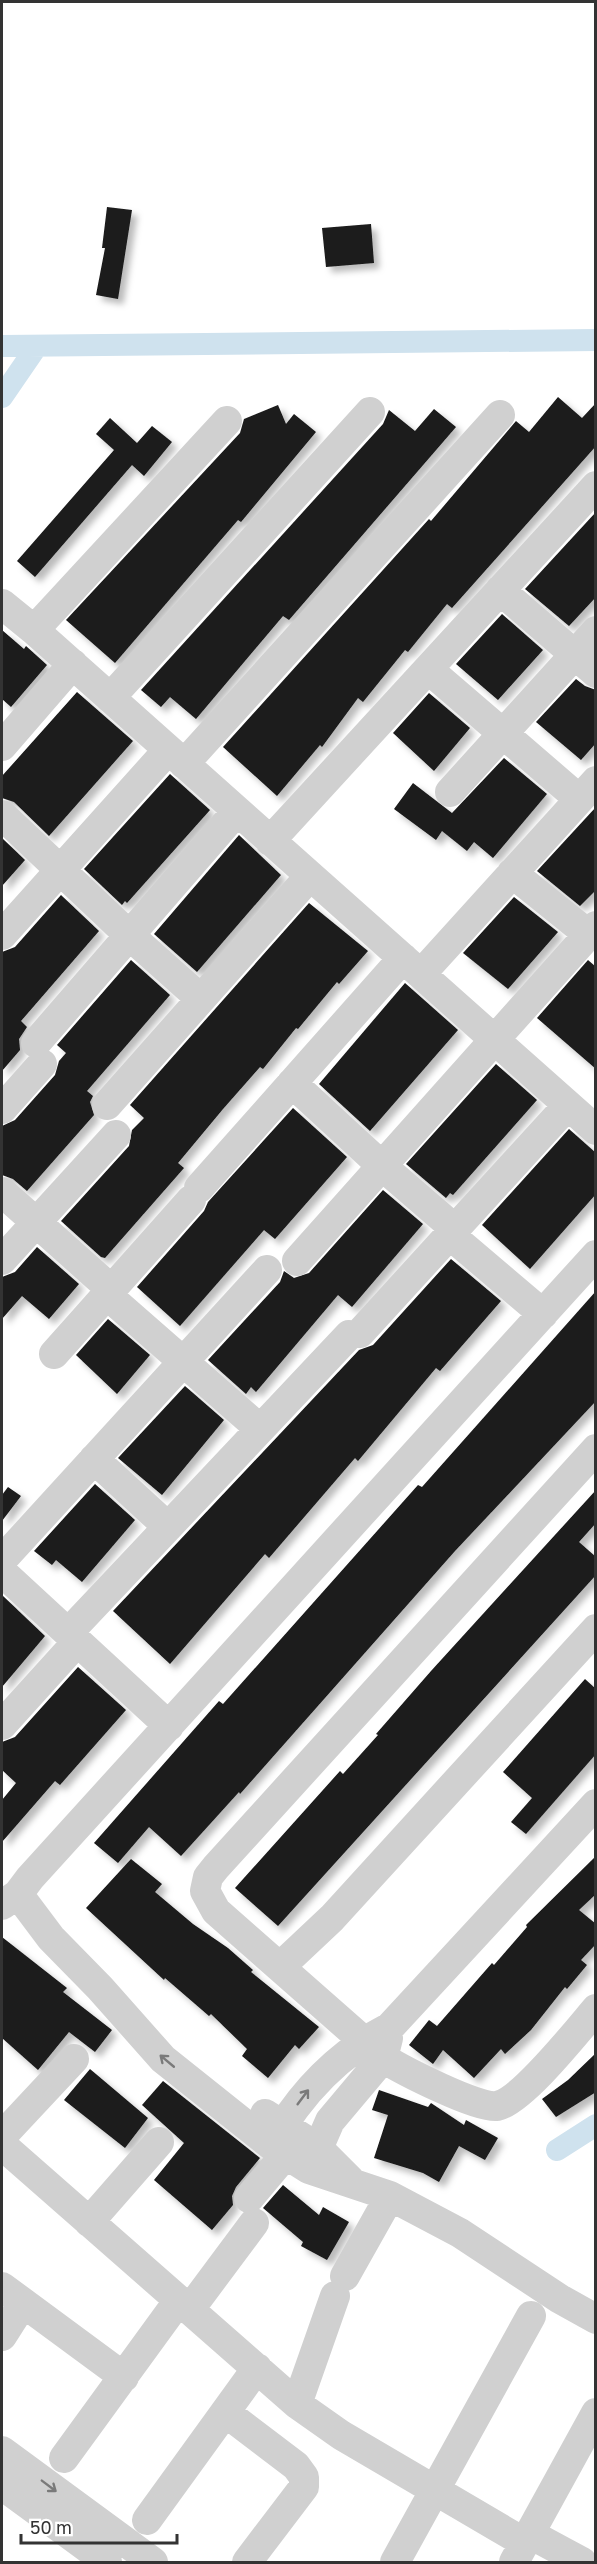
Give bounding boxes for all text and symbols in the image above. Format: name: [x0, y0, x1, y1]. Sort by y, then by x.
one-way arrow: [160, 2054, 175, 2068]
one-way arrow: [297, 2089, 310, 2105]
one-way arrow: [40, 2480, 56, 2492]
scale bar: [21, 2507, 177, 2545]
text: 50 m: [30, 2516, 72, 2538]

